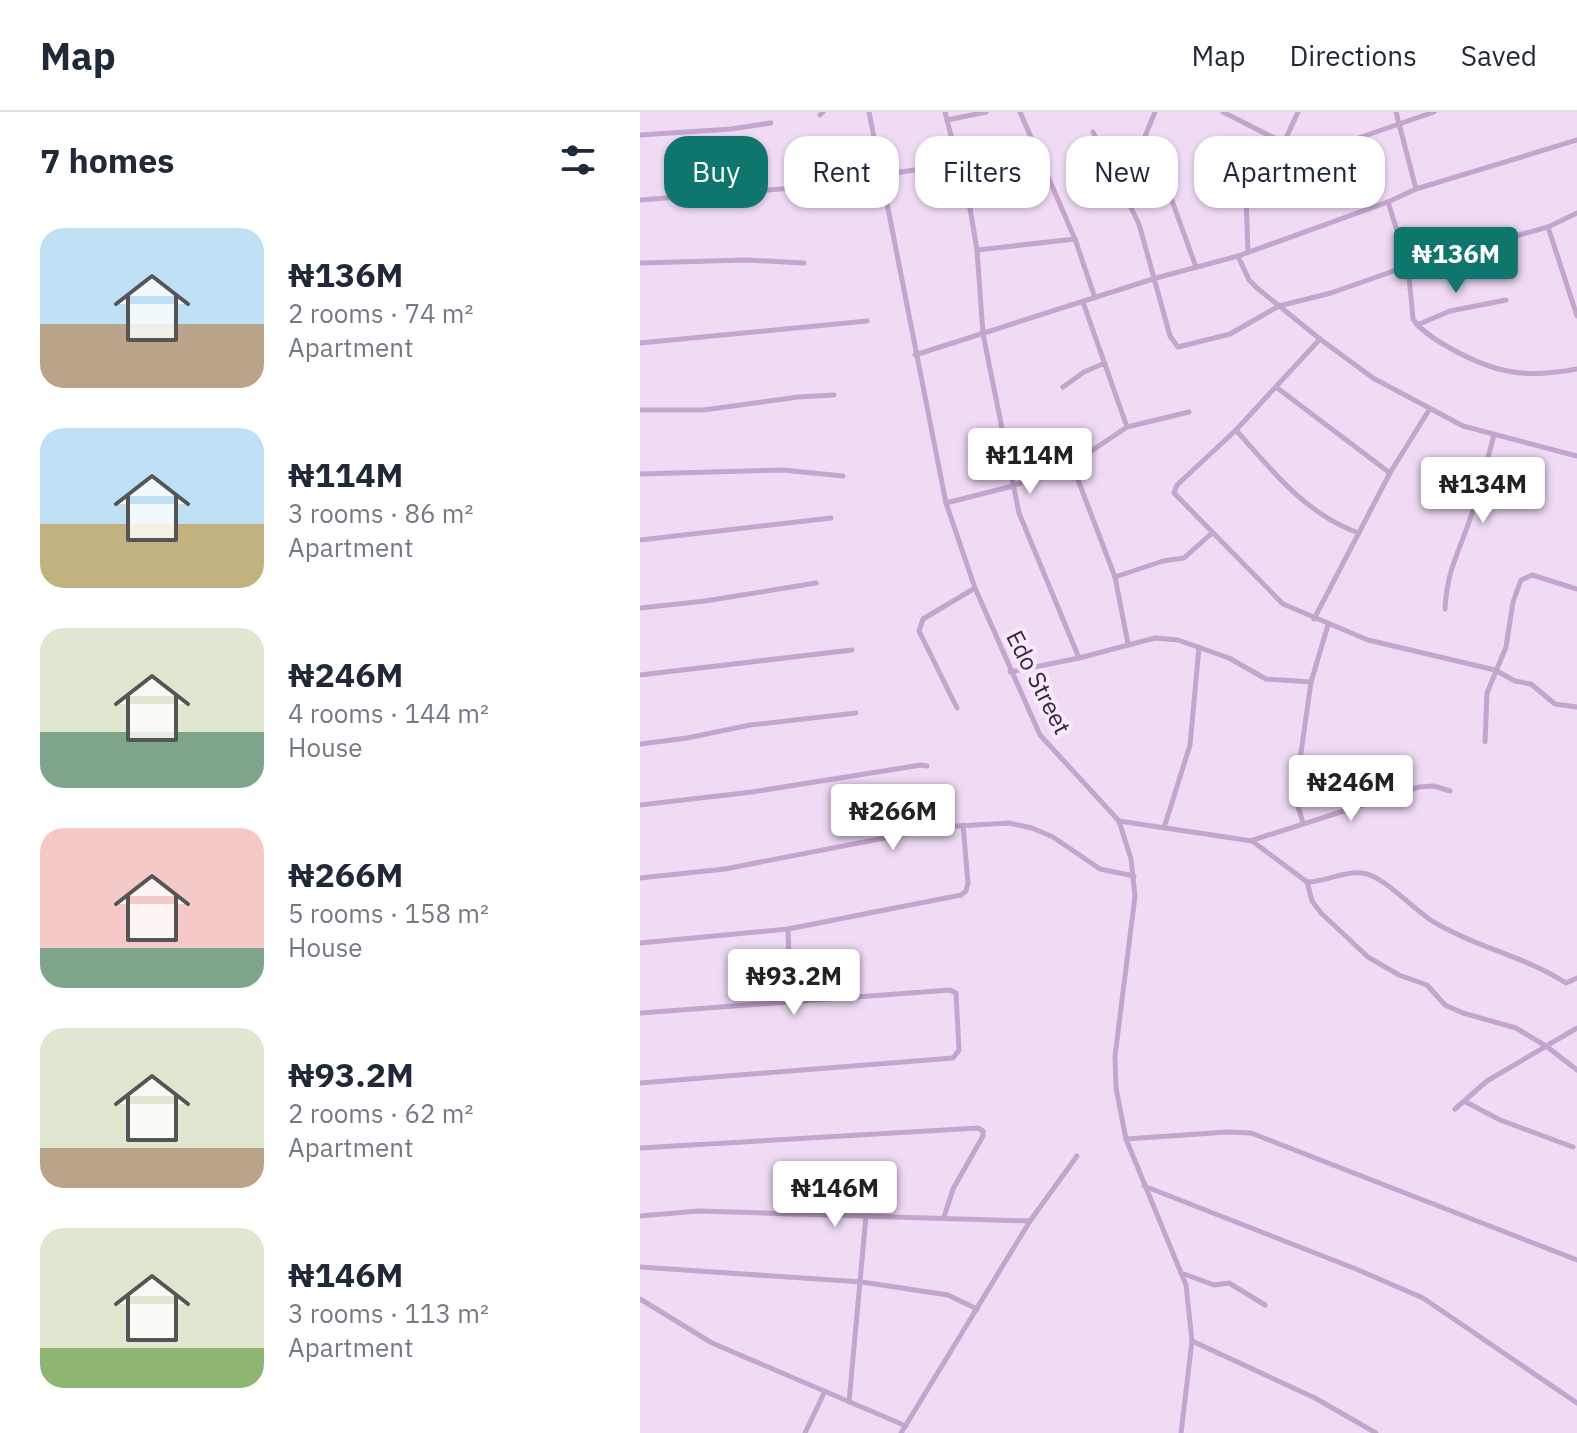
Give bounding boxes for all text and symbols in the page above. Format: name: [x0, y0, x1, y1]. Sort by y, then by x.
text: Map: [40, 31, 116, 80]
text: Map: [1191, 37, 1245, 74]
text: Directions: [1289, 37, 1417, 74]
text: Saved: [1461, 37, 1537, 74]
chip: Buy: [664, 136, 768, 208]
chip: Rent: [784, 136, 899, 208]
chip: Filters: [915, 136, 1050, 208]
chip: New: [1066, 136, 1178, 208]
chip: Apartment: [1194, 136, 1385, 208]
text: 7 homes: [40, 138, 175, 182]
icon: filters: [556, 138, 600, 182]
pin: ₦136M: [1400, 227, 1512, 295]
text: ₦136M: [1412, 236, 1500, 270]
text: ₦136M: [288, 252, 403, 296]
icon: home: [104, 260, 200, 356]
text: 2 rooms · 74 m²: [288, 296, 473, 330]
text: Apartment: [288, 330, 413, 364]
pin: ₦114M: [974, 428, 1086, 496]
text: ₦114M: [986, 437, 1074, 471]
text: ₦114M: [288, 452, 403, 496]
pin: ₦134M: [1427, 457, 1539, 525]
icon: home: [104, 460, 200, 556]
text: ₦134M: [1439, 466, 1527, 500]
text: 3 rooms · 86 m²: [288, 496, 473, 530]
text: Apartment: [288, 530, 413, 564]
street label: Edo Street: [999, 625, 1079, 739]
text: ₦246M: [288, 652, 403, 696]
icon: home: [104, 660, 200, 756]
text: 4 rooms · 144 m²: [288, 696, 489, 730]
text: House: [288, 730, 363, 764]
pin: ₦246M: [1295, 755, 1407, 823]
text: ₦246M: [1307, 764, 1395, 798]
pin: ₦266M: [837, 784, 949, 852]
text: ₦266M: [849, 793, 937, 827]
text: ₦266M: [288, 852, 403, 896]
icon: home: [104, 860, 200, 956]
text: 5 rooms · 158 m²: [288, 896, 489, 930]
text: House: [288, 930, 363, 964]
pin: ₦93.2M: [729, 949, 859, 1017]
text: ₦93.2M: [746, 958, 842, 992]
text: ₦93.2M: [288, 1052, 414, 1096]
icon: home: [104, 1060, 200, 1156]
text: 2 rooms · 62 m²: [288, 1096, 473, 1130]
text: Apartment: [288, 1130, 413, 1164]
pin: ₦146M: [779, 1161, 891, 1229]
text: ₦146M: [791, 1170, 879, 1204]
text: ₦146M: [288, 1252, 403, 1296]
icon: home: [104, 1260, 200, 1356]
text: 3 rooms · 113 m²: [288, 1296, 489, 1330]
text: Apartment: [288, 1330, 413, 1364]

